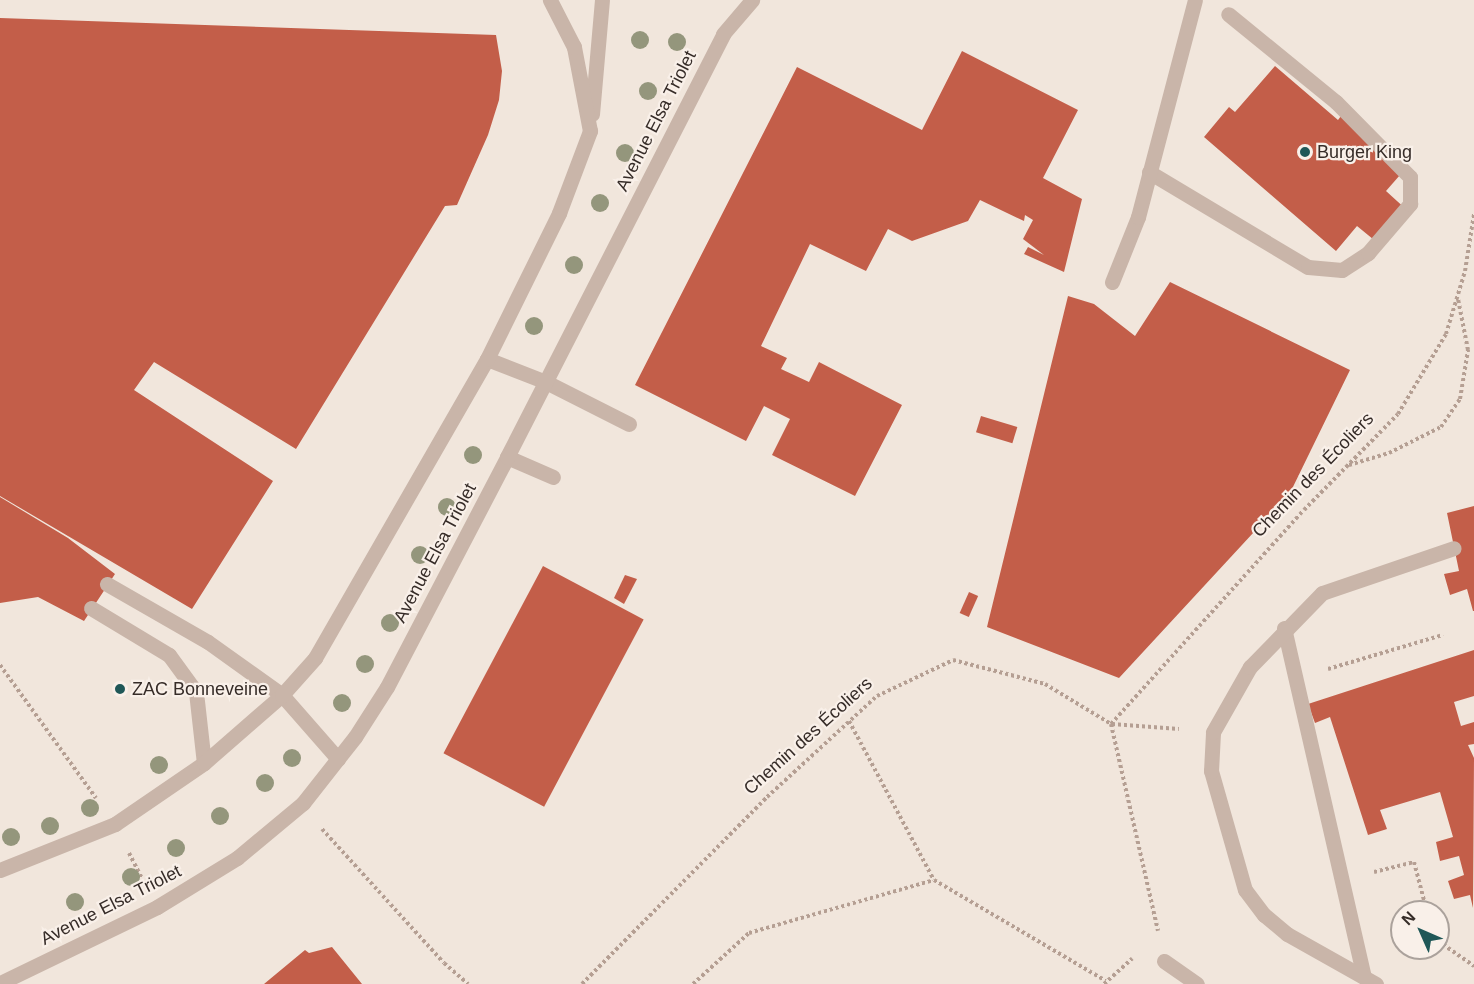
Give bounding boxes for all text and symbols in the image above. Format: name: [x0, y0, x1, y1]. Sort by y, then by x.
street label: Avenue Elsa Triolet: [611, 47, 701, 195]
place label: Burger King: [1317, 141, 1412, 163]
marker: Burger King: [1298, 145, 1312, 159]
street label: Chemin des Écoliers: [1248, 408, 1378, 542]
street label: Avenue Elsa Triolet: [389, 479, 481, 627]
street label: Chemin des Écoliers: [739, 673, 877, 799]
place label: ZAC Bonneveine: [132, 678, 268, 700]
marker: ZAC Bonneveine: [113, 682, 127, 696]
street label: Avenue Elsa Triolet: [37, 860, 185, 950]
north arrow: [1390, 900, 1450, 960]
text: N: [1398, 908, 1418, 928]

